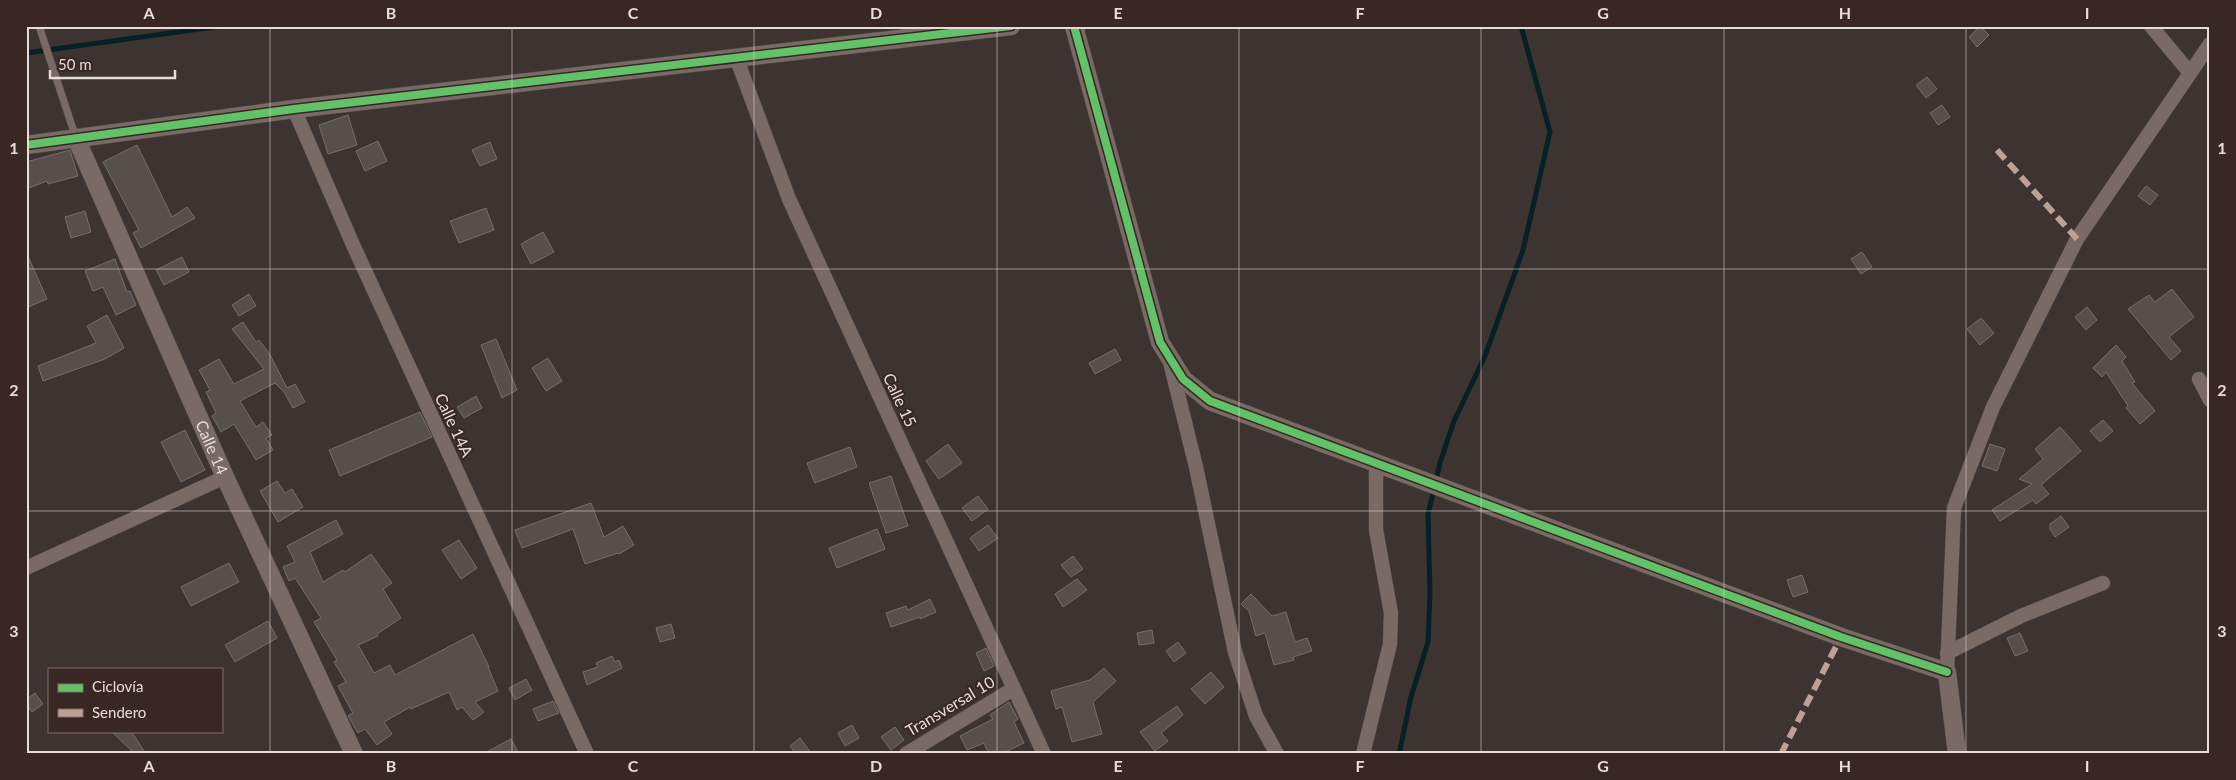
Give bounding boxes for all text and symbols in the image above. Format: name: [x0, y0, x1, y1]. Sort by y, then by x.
text: A: [142, 3, 155, 22]
text: B: [386, 3, 396, 22]
text: C: [628, 3, 639, 22]
text: D: [870, 3, 882, 22]
text: E: [1113, 3, 1123, 22]
text: F: [1355, 3, 1365, 22]
text: G: [1597, 3, 1609, 22]
text: H: [1839, 3, 1851, 22]
text: I: [2085, 3, 2089, 22]
scale bar: [50, 48, 175, 80]
text: 50 m: [58, 55, 92, 73]
text: 1: [9, 138, 19, 157]
text: 1: [2217, 138, 2227, 157]
street label: Calle 15: [880, 370, 921, 430]
text: 2: [9, 380, 19, 399]
text: 2: [2217, 380, 2227, 399]
street label: Calle 14A: [431, 390, 478, 460]
street label: Calle 14: [192, 417, 233, 477]
text: 3: [9, 621, 19, 640]
text: 3: [2217, 621, 2227, 640]
legend: [48, 668, 222, 732]
street label: Transversal 10: [902, 672, 998, 740]
text: Ciclovía: [92, 677, 143, 695]
text: Sendero: [92, 703, 146, 721]
text: A: [142, 756, 155, 775]
text: B: [386, 756, 396, 775]
text: C: [628, 756, 639, 775]
text: D: [870, 756, 882, 775]
text: E: [1113, 756, 1123, 775]
text: F: [1355, 756, 1365, 775]
text: G: [1597, 756, 1609, 775]
text: H: [1839, 756, 1851, 775]
text: I: [2085, 756, 2089, 775]

